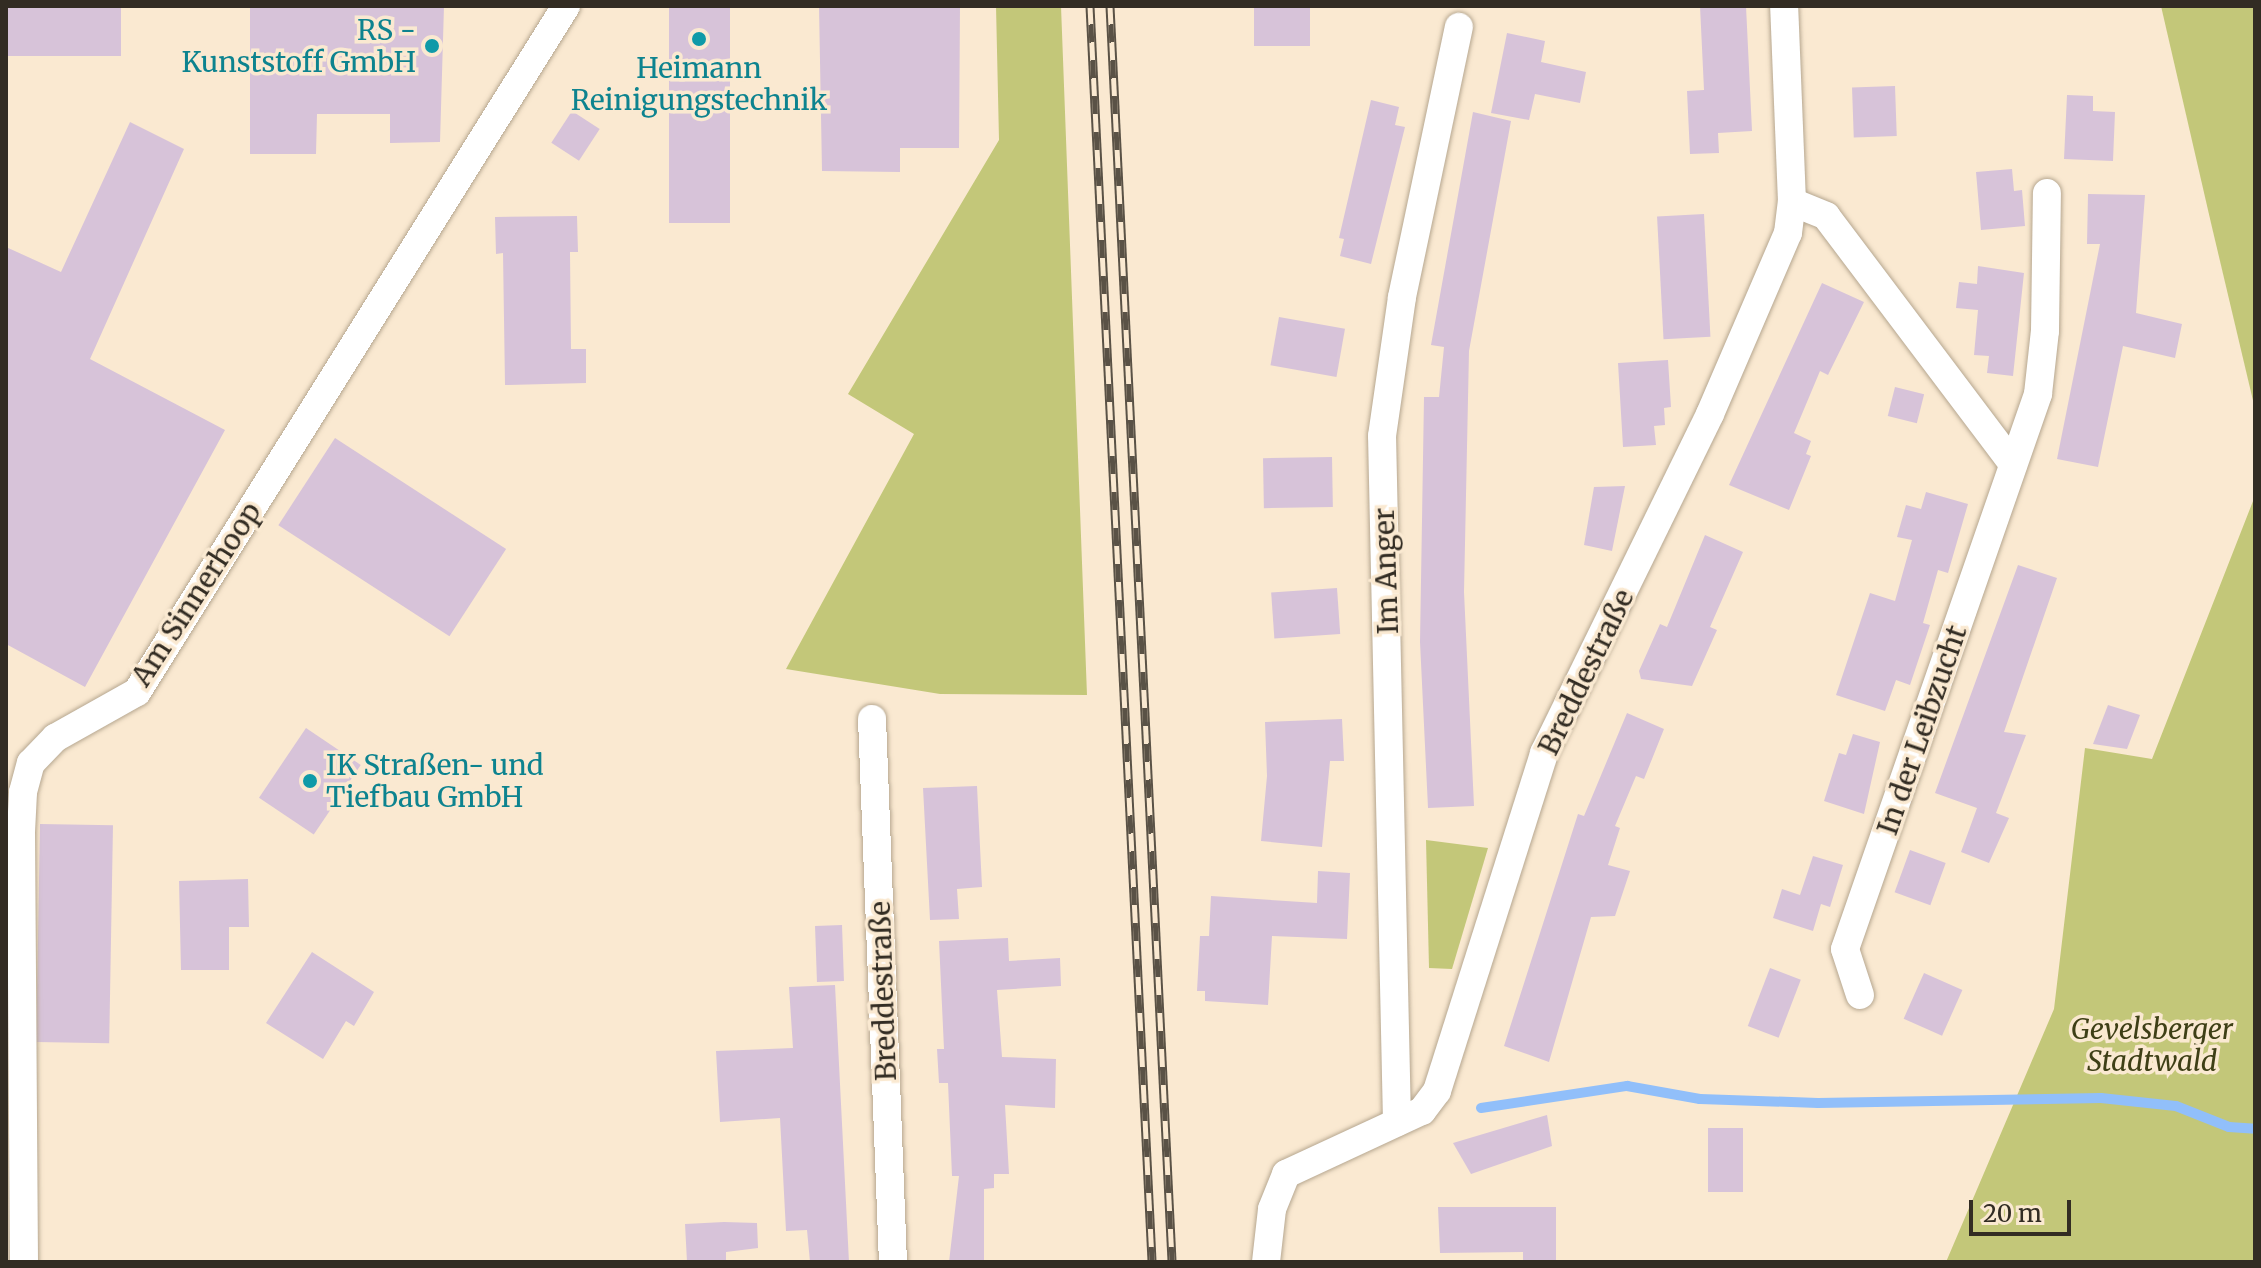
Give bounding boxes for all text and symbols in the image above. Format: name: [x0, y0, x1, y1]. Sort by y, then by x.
place label: RS - Kunststoff GmbH: [181, 13, 416, 79]
marker: Heimann Reinigungstechnik: [690, 30, 708, 48]
marker: RS - Kunststoff GmbH: [423, 37, 441, 55]
place label: Heimann Reinigungstechnik: [571, 51, 827, 117]
street label: Am Sinnerhoop: [124, 496, 268, 692]
street label: Im Anger: [1367, 507, 1405, 635]
street label: Breddestraße: [1531, 584, 1641, 760]
street label: In der Leibzucht: [1870, 621, 1974, 839]
place label: IK Straßen- und Tiefbau GmbH: [326, 748, 544, 814]
marker: IK Straßen- und Tiefbau GmbH: [301, 772, 319, 790]
street label: Breddestraße: [863, 901, 903, 1081]
park label: Gevelsberger Stadtwald: [2071, 1012, 2233, 1078]
scale bar: [1973, 1184, 2075, 1234]
text: 20 m: [1983, 1198, 2042, 1229]

